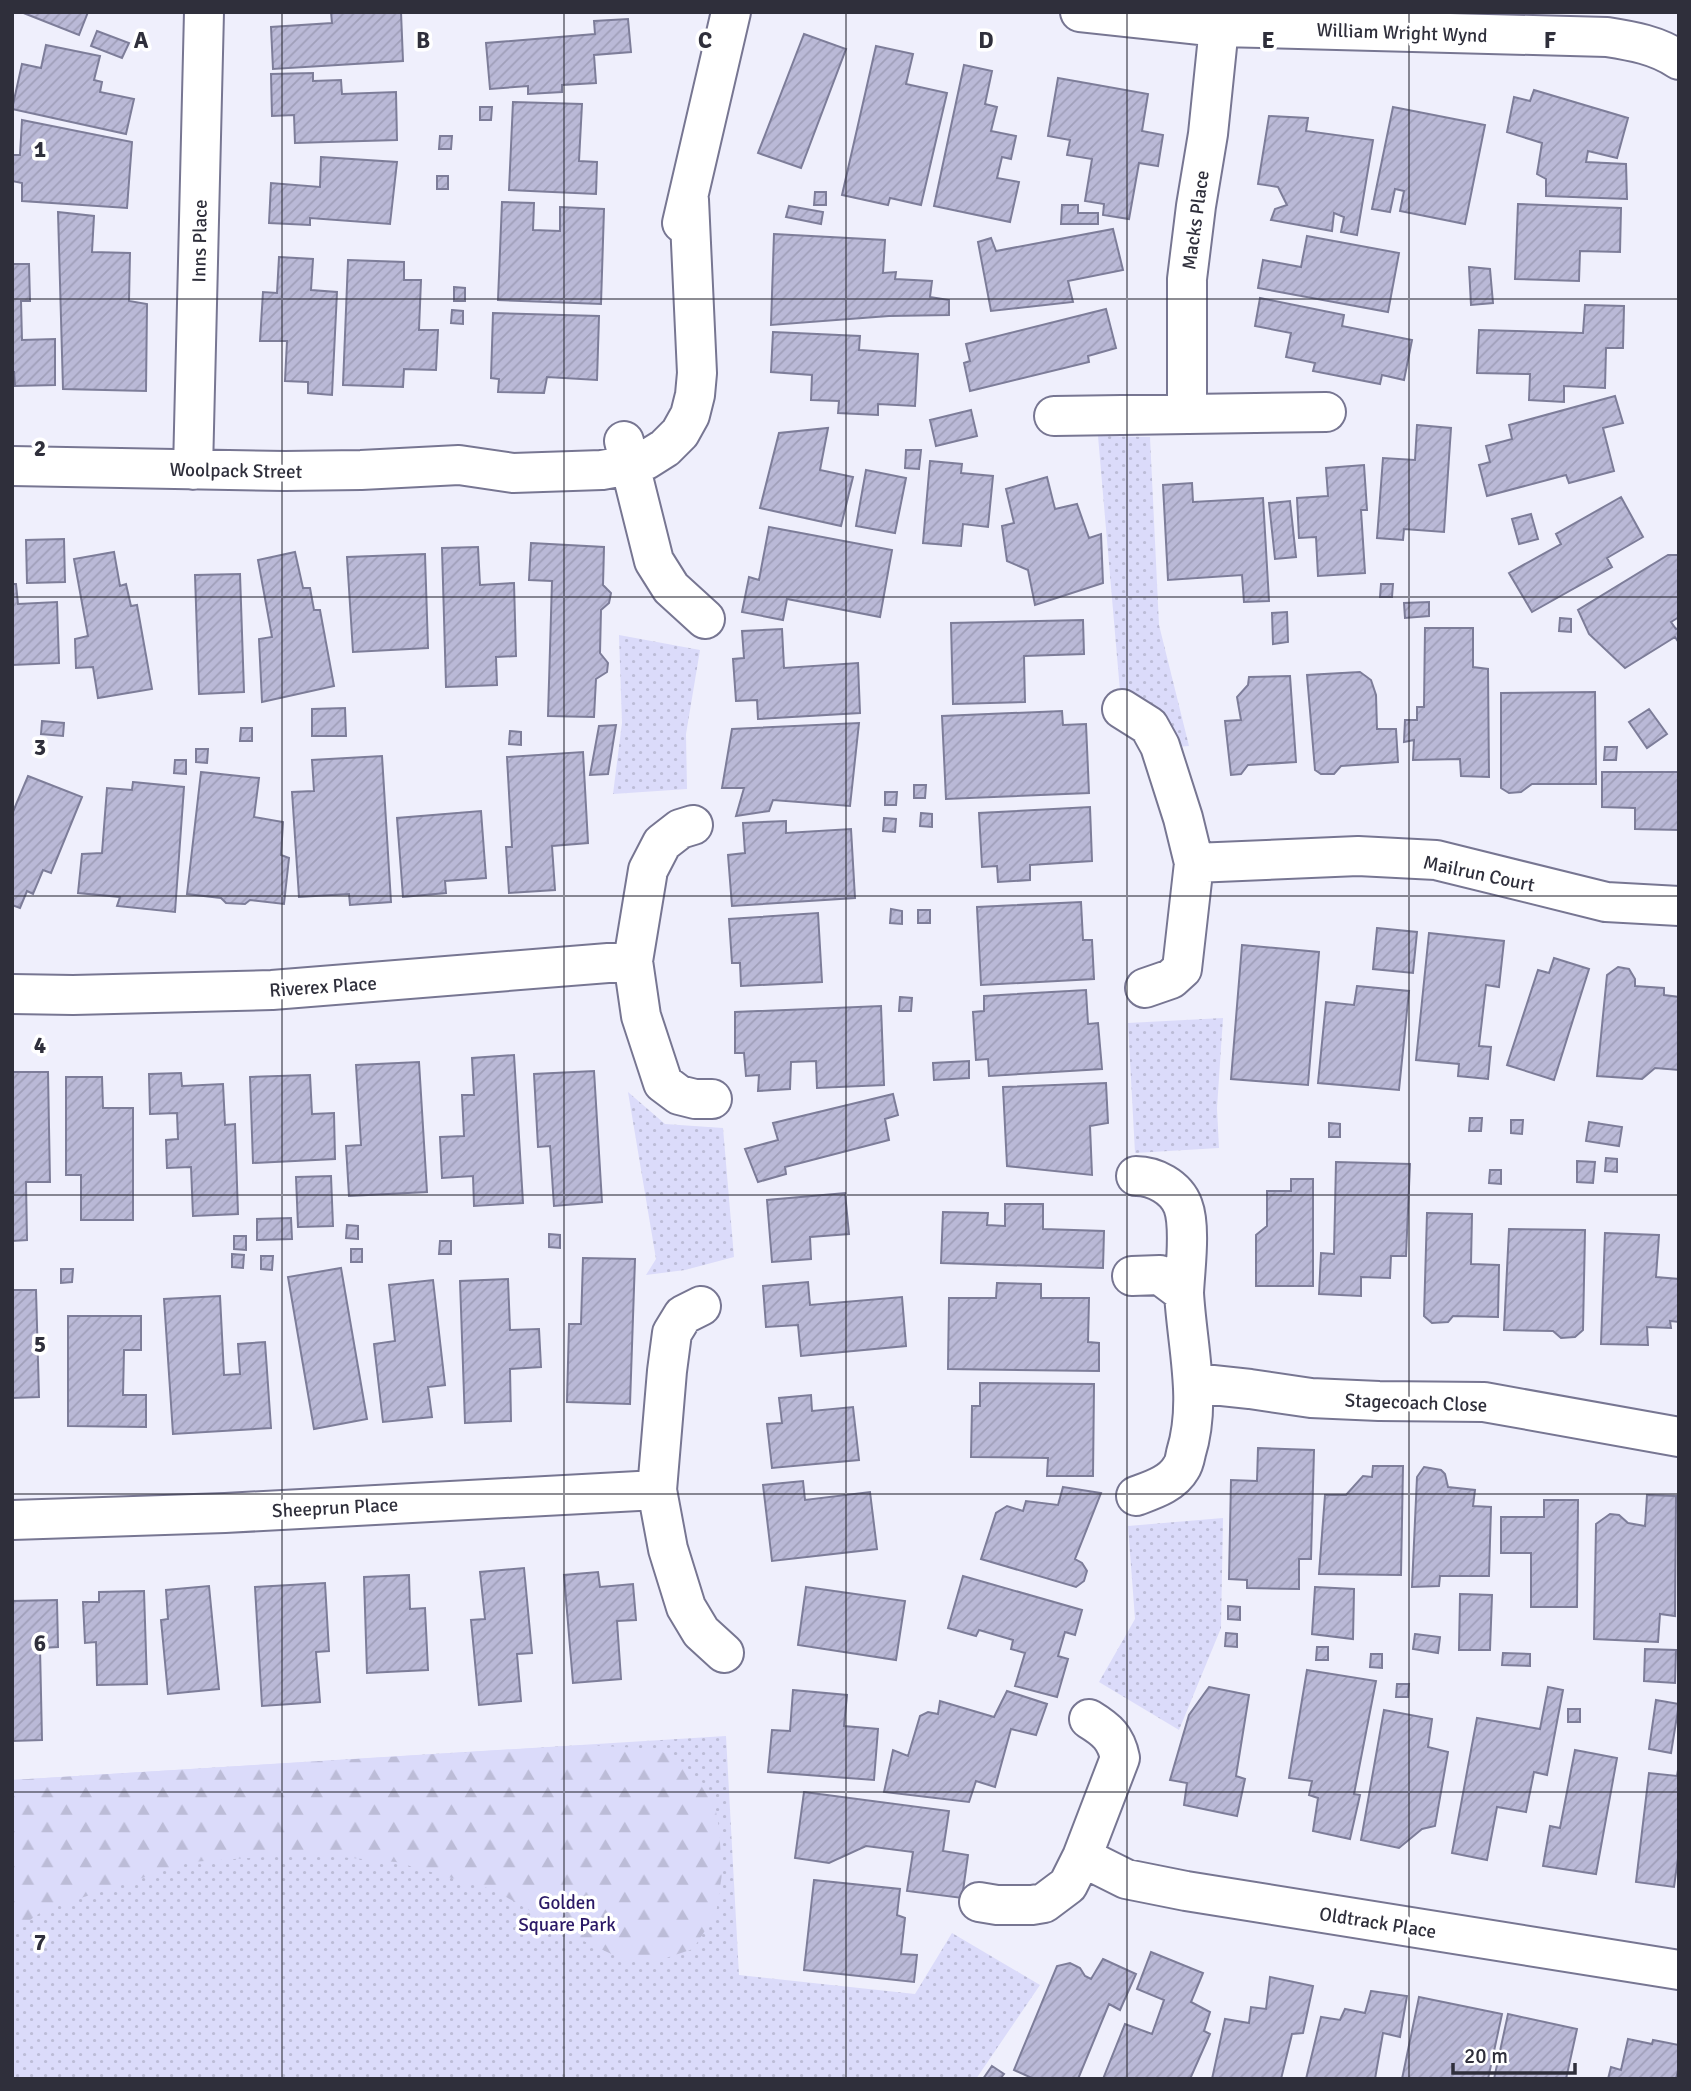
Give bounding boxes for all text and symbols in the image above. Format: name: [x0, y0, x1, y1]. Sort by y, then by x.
street label: William Wright Wynd: [1316, 18, 1488, 48]
text: A: [134, 26, 149, 55]
text: B: [416, 26, 430, 55]
text: C: [698, 26, 712, 55]
text: D: [978, 26, 994, 55]
text: E: [1261, 26, 1275, 55]
text: F: [1544, 26, 1556, 55]
text: 1: [34, 135, 46, 164]
street label: Macks Place: [1177, 169, 1215, 271]
street label: Inns Place: [187, 199, 213, 283]
text: 2: [34, 434, 46, 463]
street label: Woolpack Street: [170, 458, 303, 484]
text: 3: [34, 733, 46, 762]
street label: Mailrun Court: [1421, 850, 1537, 898]
street label: Riverex Place: [269, 971, 378, 1003]
text: 4: [34, 1031, 46, 1060]
text: 5: [34, 1330, 46, 1359]
street label: Stagecoach Close: [1344, 1389, 1488, 1417]
street label: Sheeprun Place: [271, 1493, 399, 1523]
text: 6: [34, 1629, 46, 1658]
park label: Golden Square Park: [518, 1891, 616, 1937]
street label: Oldtrack Place: [1318, 1902, 1438, 1944]
text: 7: [34, 1928, 46, 1957]
scale bar: [1453, 2032, 1576, 2076]
text: 20 m: [1464, 2043, 1508, 2069]

